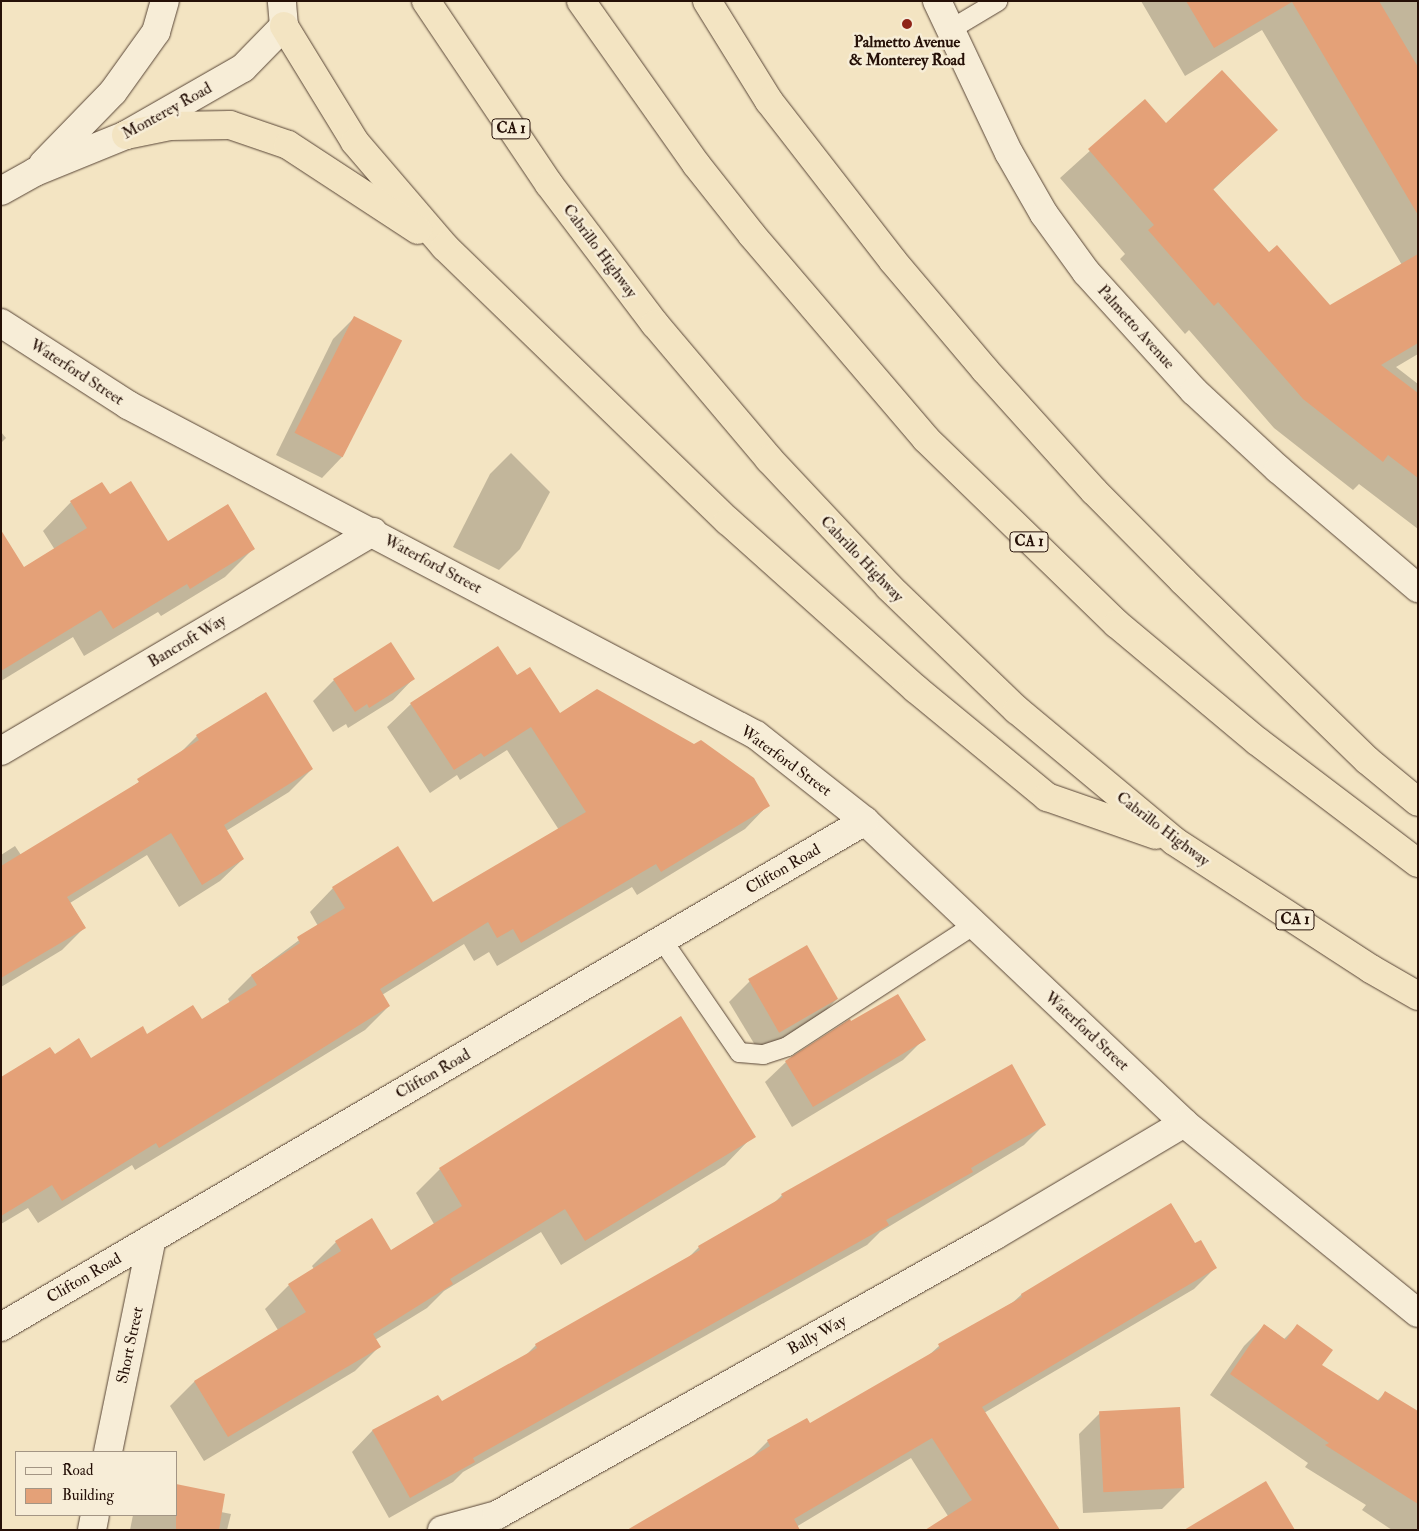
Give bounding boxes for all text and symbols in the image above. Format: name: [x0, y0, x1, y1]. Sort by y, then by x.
marker: Palmetto Avenue & Monterey Road: [901, 18, 913, 30]
place label: Palmetto Avenue & Monterey Road: [849, 32, 965, 70]
street label: Monterey Road: [119, 79, 215, 143]
road number: CA 1: [491, 116, 531, 142]
street label: Cabrillo Highway: [559, 200, 641, 302]
street label: Palmetto Avenue: [1093, 281, 1179, 373]
street label: Waterford Street: [27, 335, 127, 409]
street label: Cabrillo Highway: [816, 512, 908, 606]
street label: Waterford Street: [381, 530, 485, 598]
road number: CA 1: [1009, 530, 1049, 554]
street label: Bancroft Way: [145, 610, 229, 672]
street label: Waterford Street: [737, 722, 835, 800]
street label: Cabrillo Highway: [1112, 788, 1214, 870]
street label: Clifton Road: [742, 840, 824, 898]
road number: CA 1: [1275, 908, 1315, 932]
street label: Waterford Street: [1041, 987, 1133, 1075]
street label: Clifton Road: [392, 1045, 474, 1103]
street label: Clifton Road: [43, 1249, 125, 1307]
street label: Short Street: [112, 1305, 148, 1385]
street label: Bally Way: [784, 1311, 850, 1359]
legend: [15, 1451, 178, 1516]
text: Road: [62, 1461, 93, 1480]
text: Building: [62, 1486, 114, 1505]

